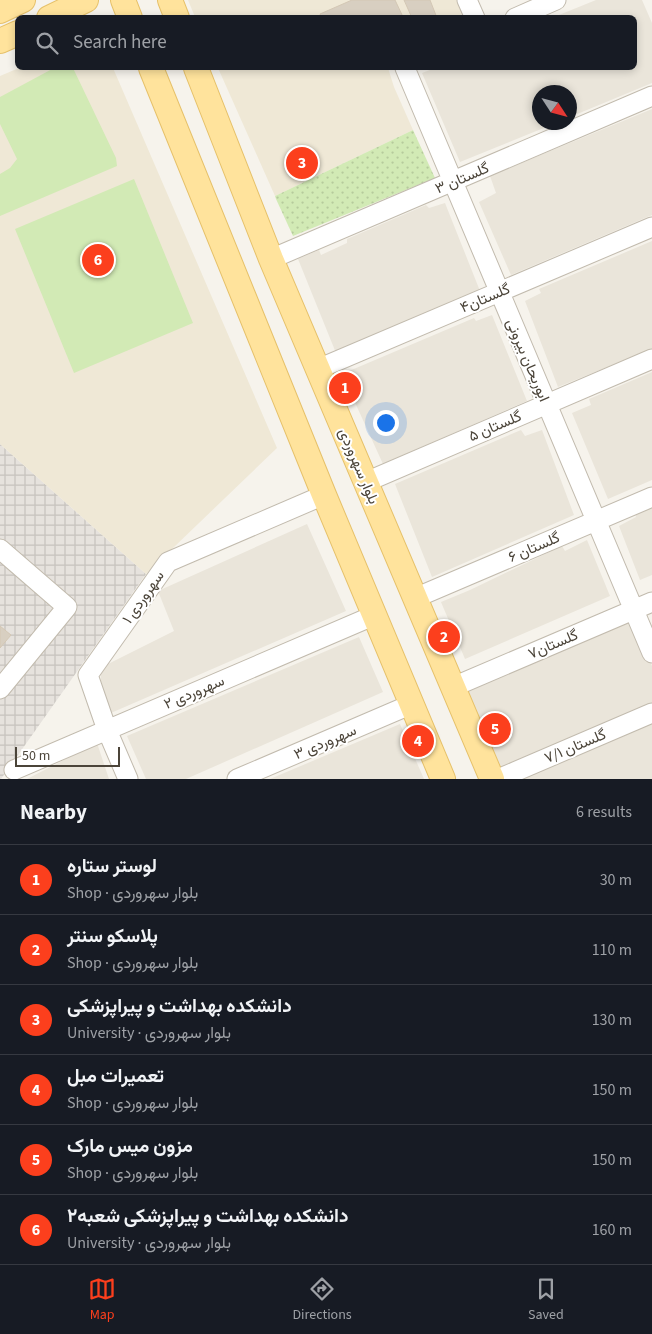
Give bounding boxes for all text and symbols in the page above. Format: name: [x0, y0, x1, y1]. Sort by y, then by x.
search box: [15, 15, 637, 70]
icon: search: [33, 29, 61, 57]
text: Search here: [73, 29, 167, 56]
north arrow: [532, 85, 577, 130]
pin: 3: [286, 144, 318, 182]
street label: گلستان ۳: [432, 158, 493, 199]
pin: 6: [82, 241, 114, 279]
street label: گلستان۴: [457, 278, 514, 318]
street label: ابوریحان بیرونی: [501, 315, 554, 405]
pin: 1: [329, 369, 361, 407]
street label: گلستان ۵: [465, 406, 525, 447]
your location: [373, 410, 399, 436]
street label: بلوار سهروردی: [333, 425, 384, 507]
street label: گلستان ۶: [505, 527, 564, 568]
street label: سهروردی ۱: [117, 566, 169, 628]
pin: 2: [428, 618, 460, 656]
street label: گلستان۷: [525, 624, 582, 664]
street label: سهروردی ۲: [161, 670, 228, 715]
pin: 5: [479, 710, 511, 748]
street label: سهروردی ۳: [291, 720, 360, 765]
pin: 4: [402, 722, 434, 760]
street label: گلستان ۷/۱: [541, 724, 610, 769]
scale bar: [15, 744, 120, 767]
text: 50 m: [22, 746, 50, 766]
text: Nearby: [20, 797, 87, 827]
text: 6 results: [576, 801, 632, 823]
text: لوستر ستاره: [67, 853, 157, 880]
text: 1: [32, 869, 40, 891]
text: 30 m: [600, 869, 632, 891]
text: Shop · بلوار سهروردی: [67, 882, 198, 904]
text: پلاسکو سنتر: [67, 923, 158, 950]
text: 2: [32, 939, 40, 961]
text: 110 m: [592, 939, 632, 961]
text: Shop · بلوار سهروردی: [67, 952, 198, 974]
text: دانشکده بهداشت و پیراپزشکی: [67, 993, 292, 1020]
text: 3: [32, 1009, 40, 1031]
text: 130 m: [592, 1009, 632, 1031]
text: University · بلوار سهروردی: [67, 1022, 231, 1044]
text: تعمیرات مبل: [67, 1063, 164, 1090]
text: 4: [32, 1079, 40, 1101]
text: 150 m: [592, 1079, 632, 1101]
text: Shop · بلوار سهروردی: [67, 1092, 198, 1114]
text: مزون میس مارک: [67, 1133, 193, 1160]
text: 5: [32, 1149, 40, 1171]
text: 150 m: [592, 1149, 632, 1171]
text: Shop · بلوار سهروردی: [67, 1162, 198, 1184]
text: دانشکده بهداشت و پیراپزشکى شعبه۲: [67, 1203, 348, 1230]
text: 6: [32, 1219, 40, 1241]
text: 160 m: [592, 1219, 632, 1241]
text: University · بلوار سهروردی: [67, 1232, 231, 1254]
tab: Map: [88, 1275, 116, 1325]
tab: Directions: [292, 1275, 352, 1325]
tab: Saved: [528, 1275, 564, 1325]

